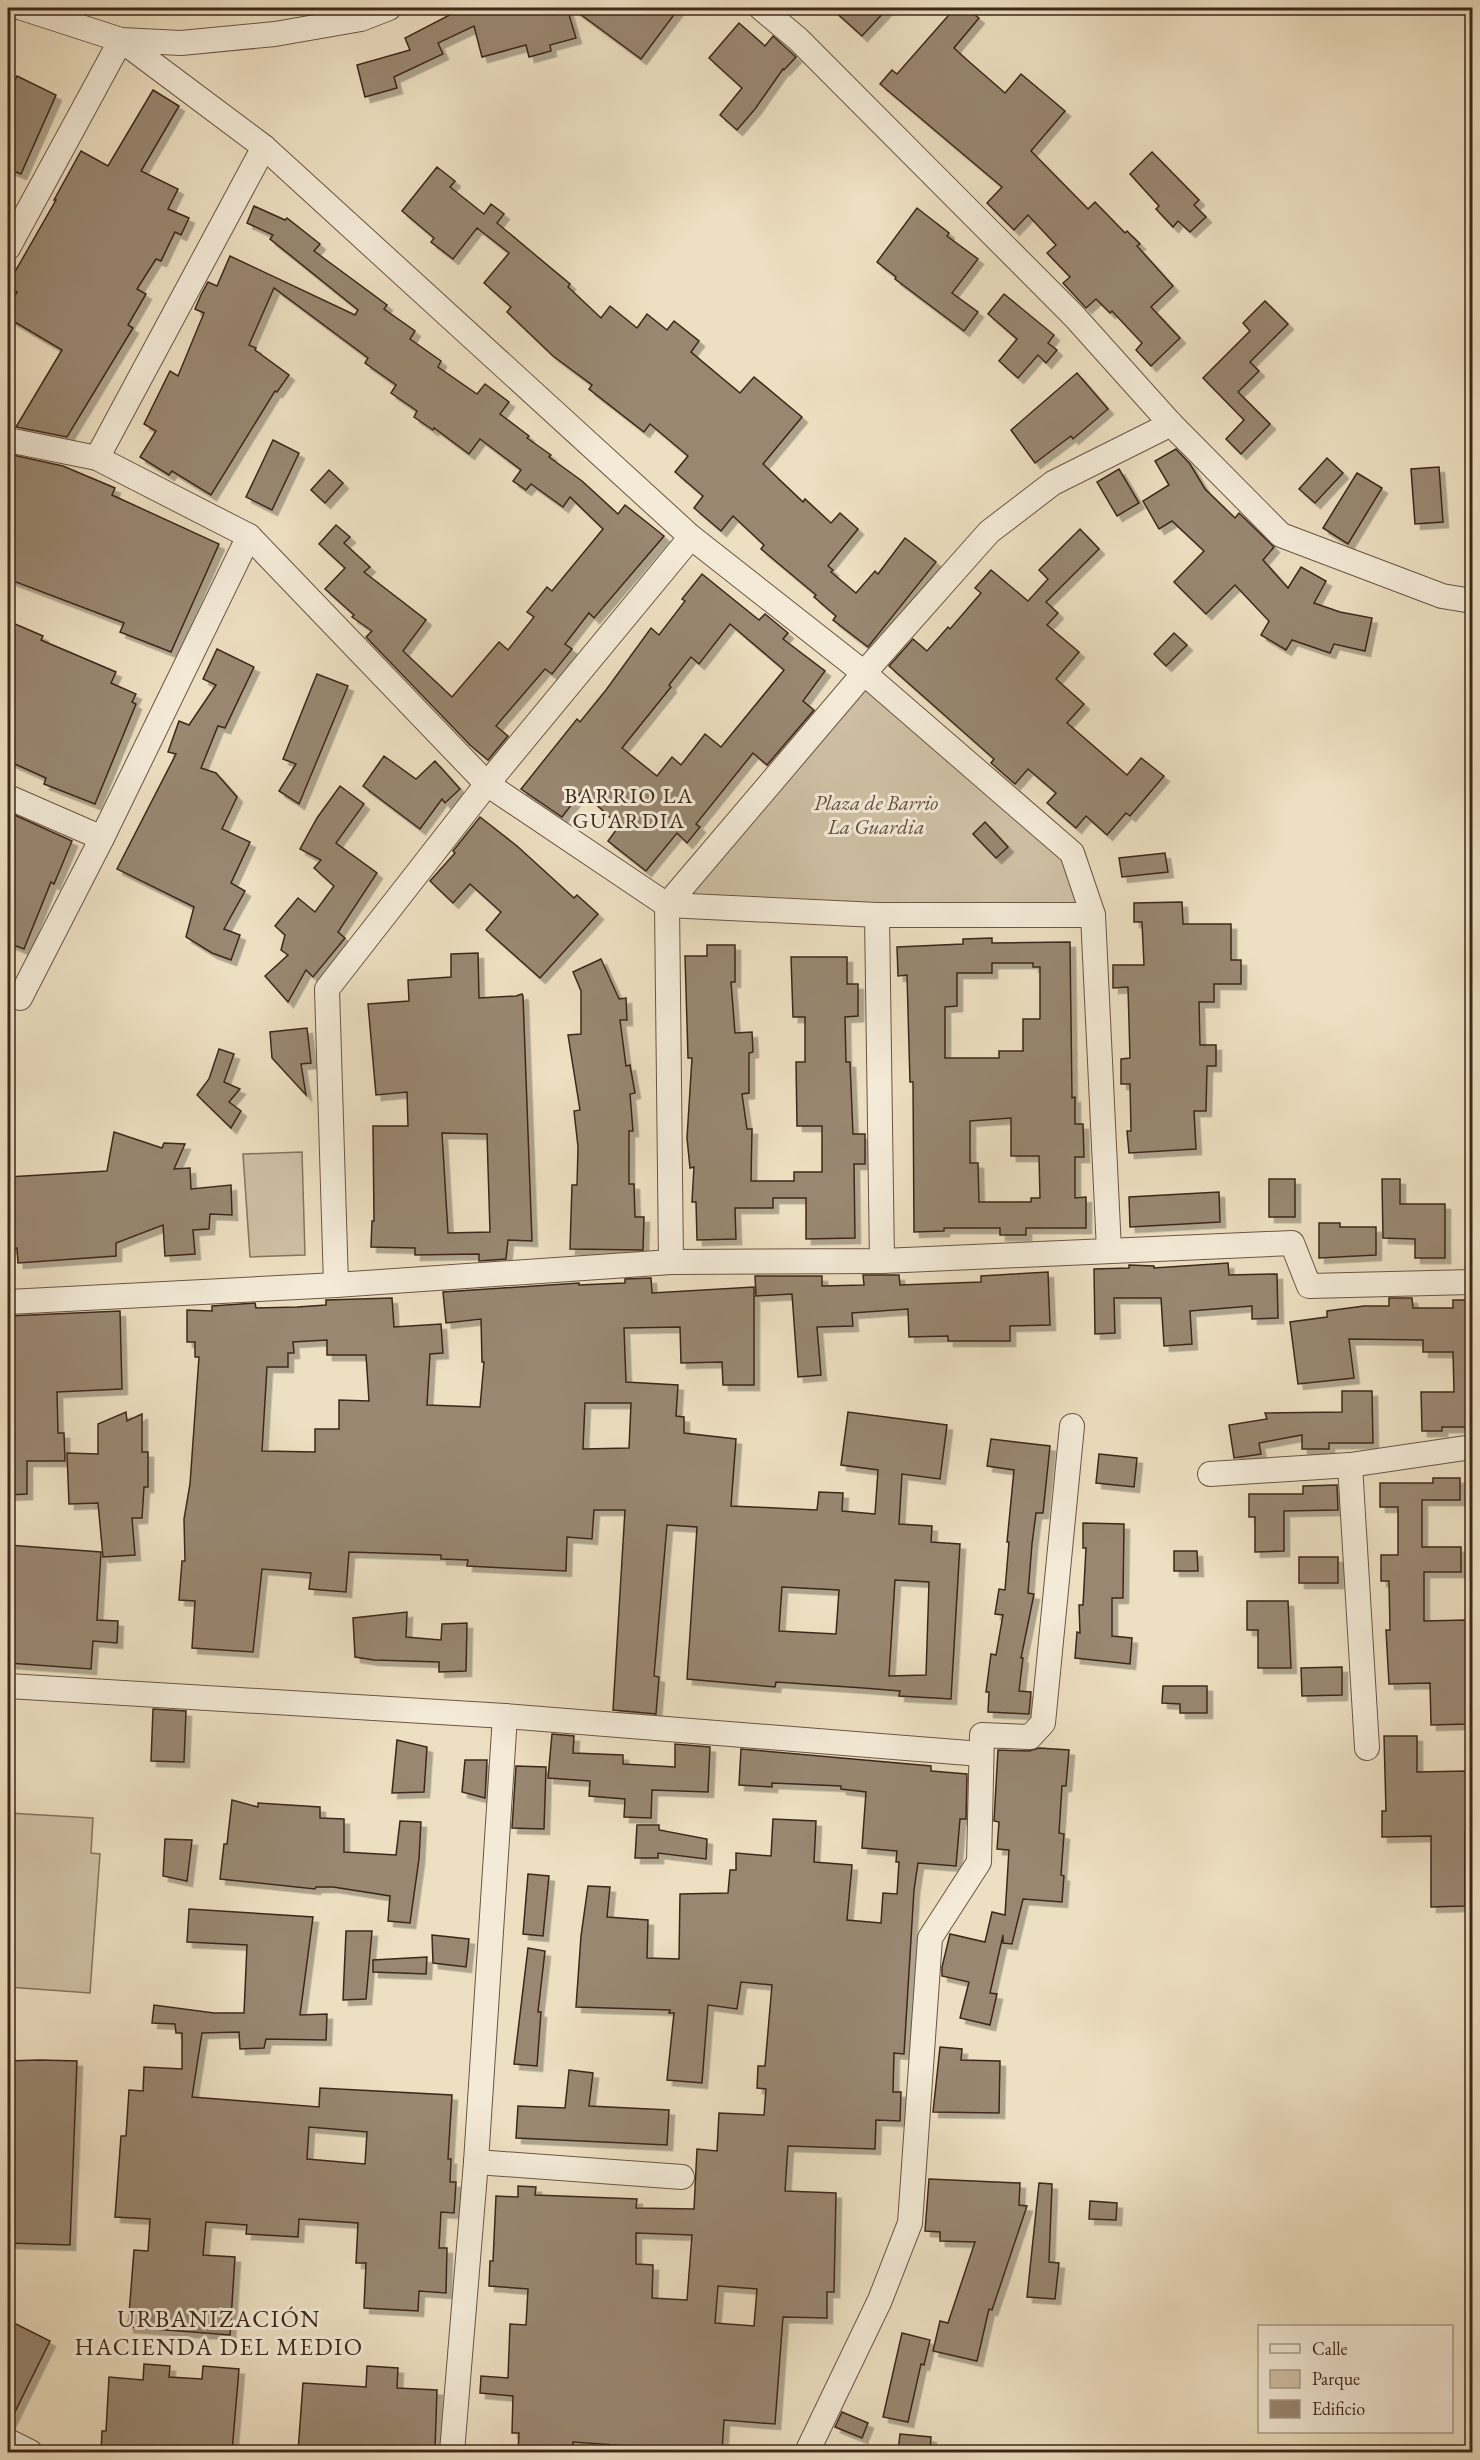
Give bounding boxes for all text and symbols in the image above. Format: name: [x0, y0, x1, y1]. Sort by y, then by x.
district label: BARRIO LA GUARDIA: [564, 781, 694, 835]
park label: Plaza de Barrio La Guardia: [814, 789, 938, 840]
district label: URBANIZACIÓN HACIENDA DEL MEDIO: [74, 2303, 364, 2362]
legend: [1258, 2325, 1453, 2433]
text: Calle: [1312, 2337, 1348, 2360]
text: Parque: [1312, 2367, 1360, 2390]
text: Edificio: [1312, 2397, 1365, 2420]

